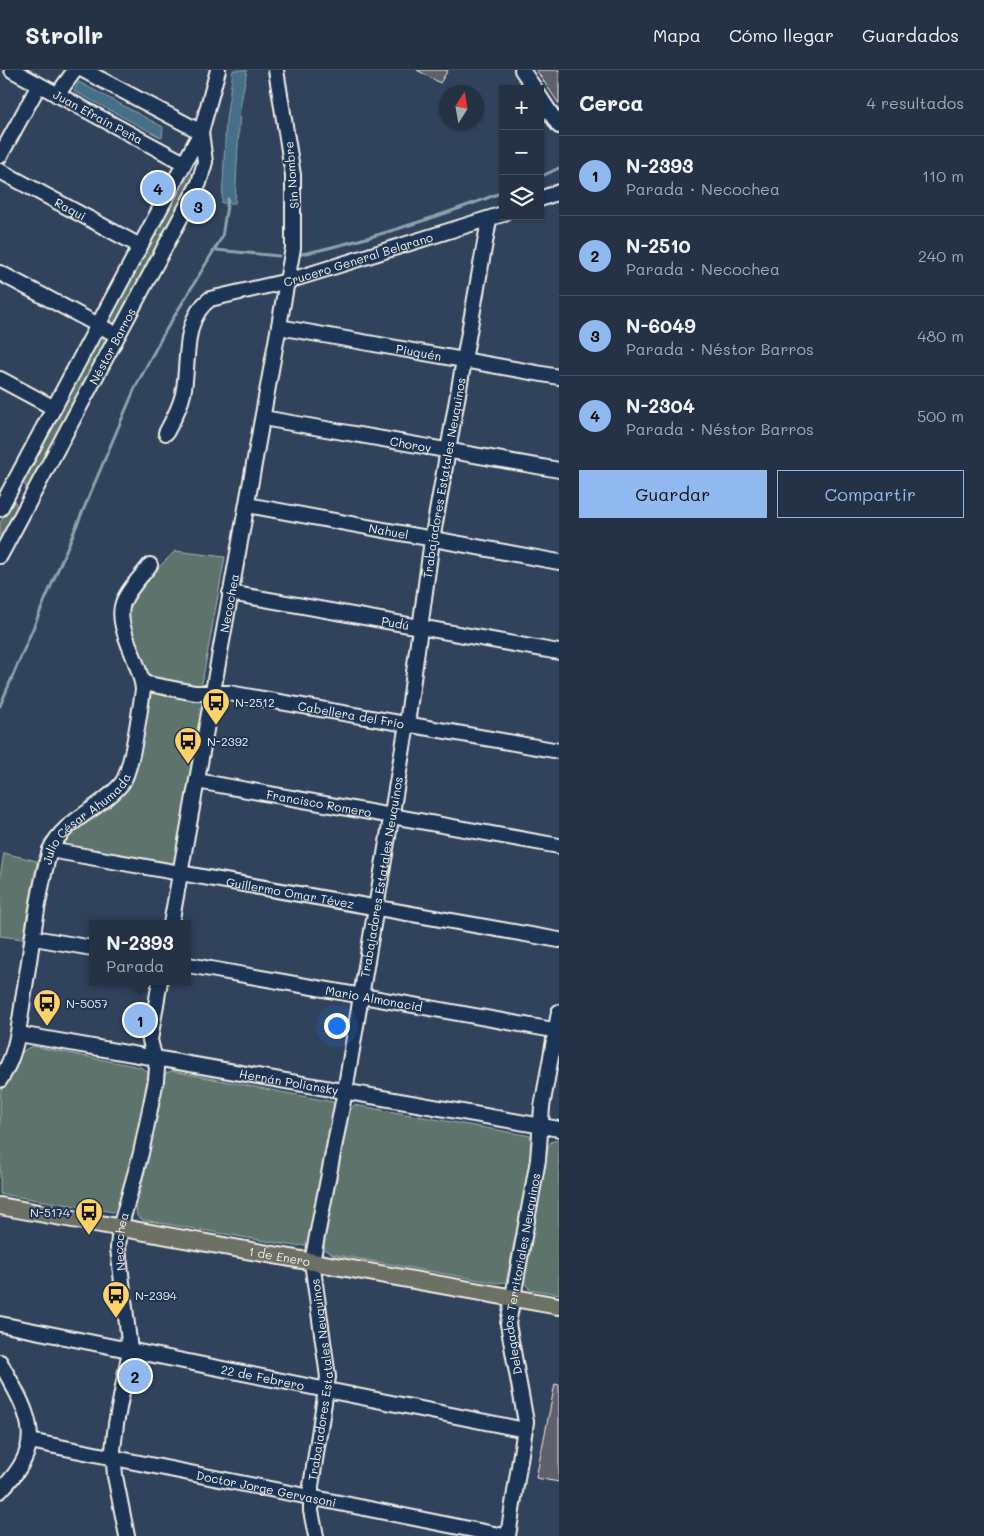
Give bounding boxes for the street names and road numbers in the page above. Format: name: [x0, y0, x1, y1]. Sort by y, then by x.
street label: Juan Efraín Peña: [51, 86, 146, 147]
street label: Sin Nombre: [280, 141, 302, 209]
street label: Raqui: [52, 194, 89, 224]
street label: Crucero General Belgrano: [282, 228, 435, 290]
street label: Néstor Barros: [85, 305, 139, 387]
street label: Piuquén: [395, 340, 443, 364]
street label: Trabajadores Estatales Neuquinos: [419, 376, 469, 580]
street label: Choroy: [389, 432, 433, 455]
street label: Nahuel: [367, 519, 410, 542]
street label: Necochea: [216, 573, 242, 634]
street label: Pudú: [380, 612, 411, 633]
street label: Cabellera del Frío: [297, 697, 406, 732]
street label: Julio César Ahumada: [39, 771, 134, 866]
street label: Trabajadores Estatales Neuquinos: [356, 775, 406, 979]
street label: Francisco Romero: [265, 786, 373, 820]
street label: Guillermo Omar Tévez: [225, 873, 356, 912]
street label: Mario Almonacid: [324, 982, 424, 1015]
street label: Hernán Poliansky: [238, 1065, 340, 1098]
street label: Delegados Territoriales Neuquinos: [500, 1171, 544, 1376]
street label: Necochea: [110, 1210, 132, 1272]
street label: 1 de Enero: [248, 1243, 312, 1269]
street label: Trabajadores Estatales Neuquinos: [304, 1278, 336, 1482]
street label: 22 de Febrero: [220, 1361, 306, 1393]
street label: Doctor Jorge Gervasoni: [195, 1467, 338, 1510]

